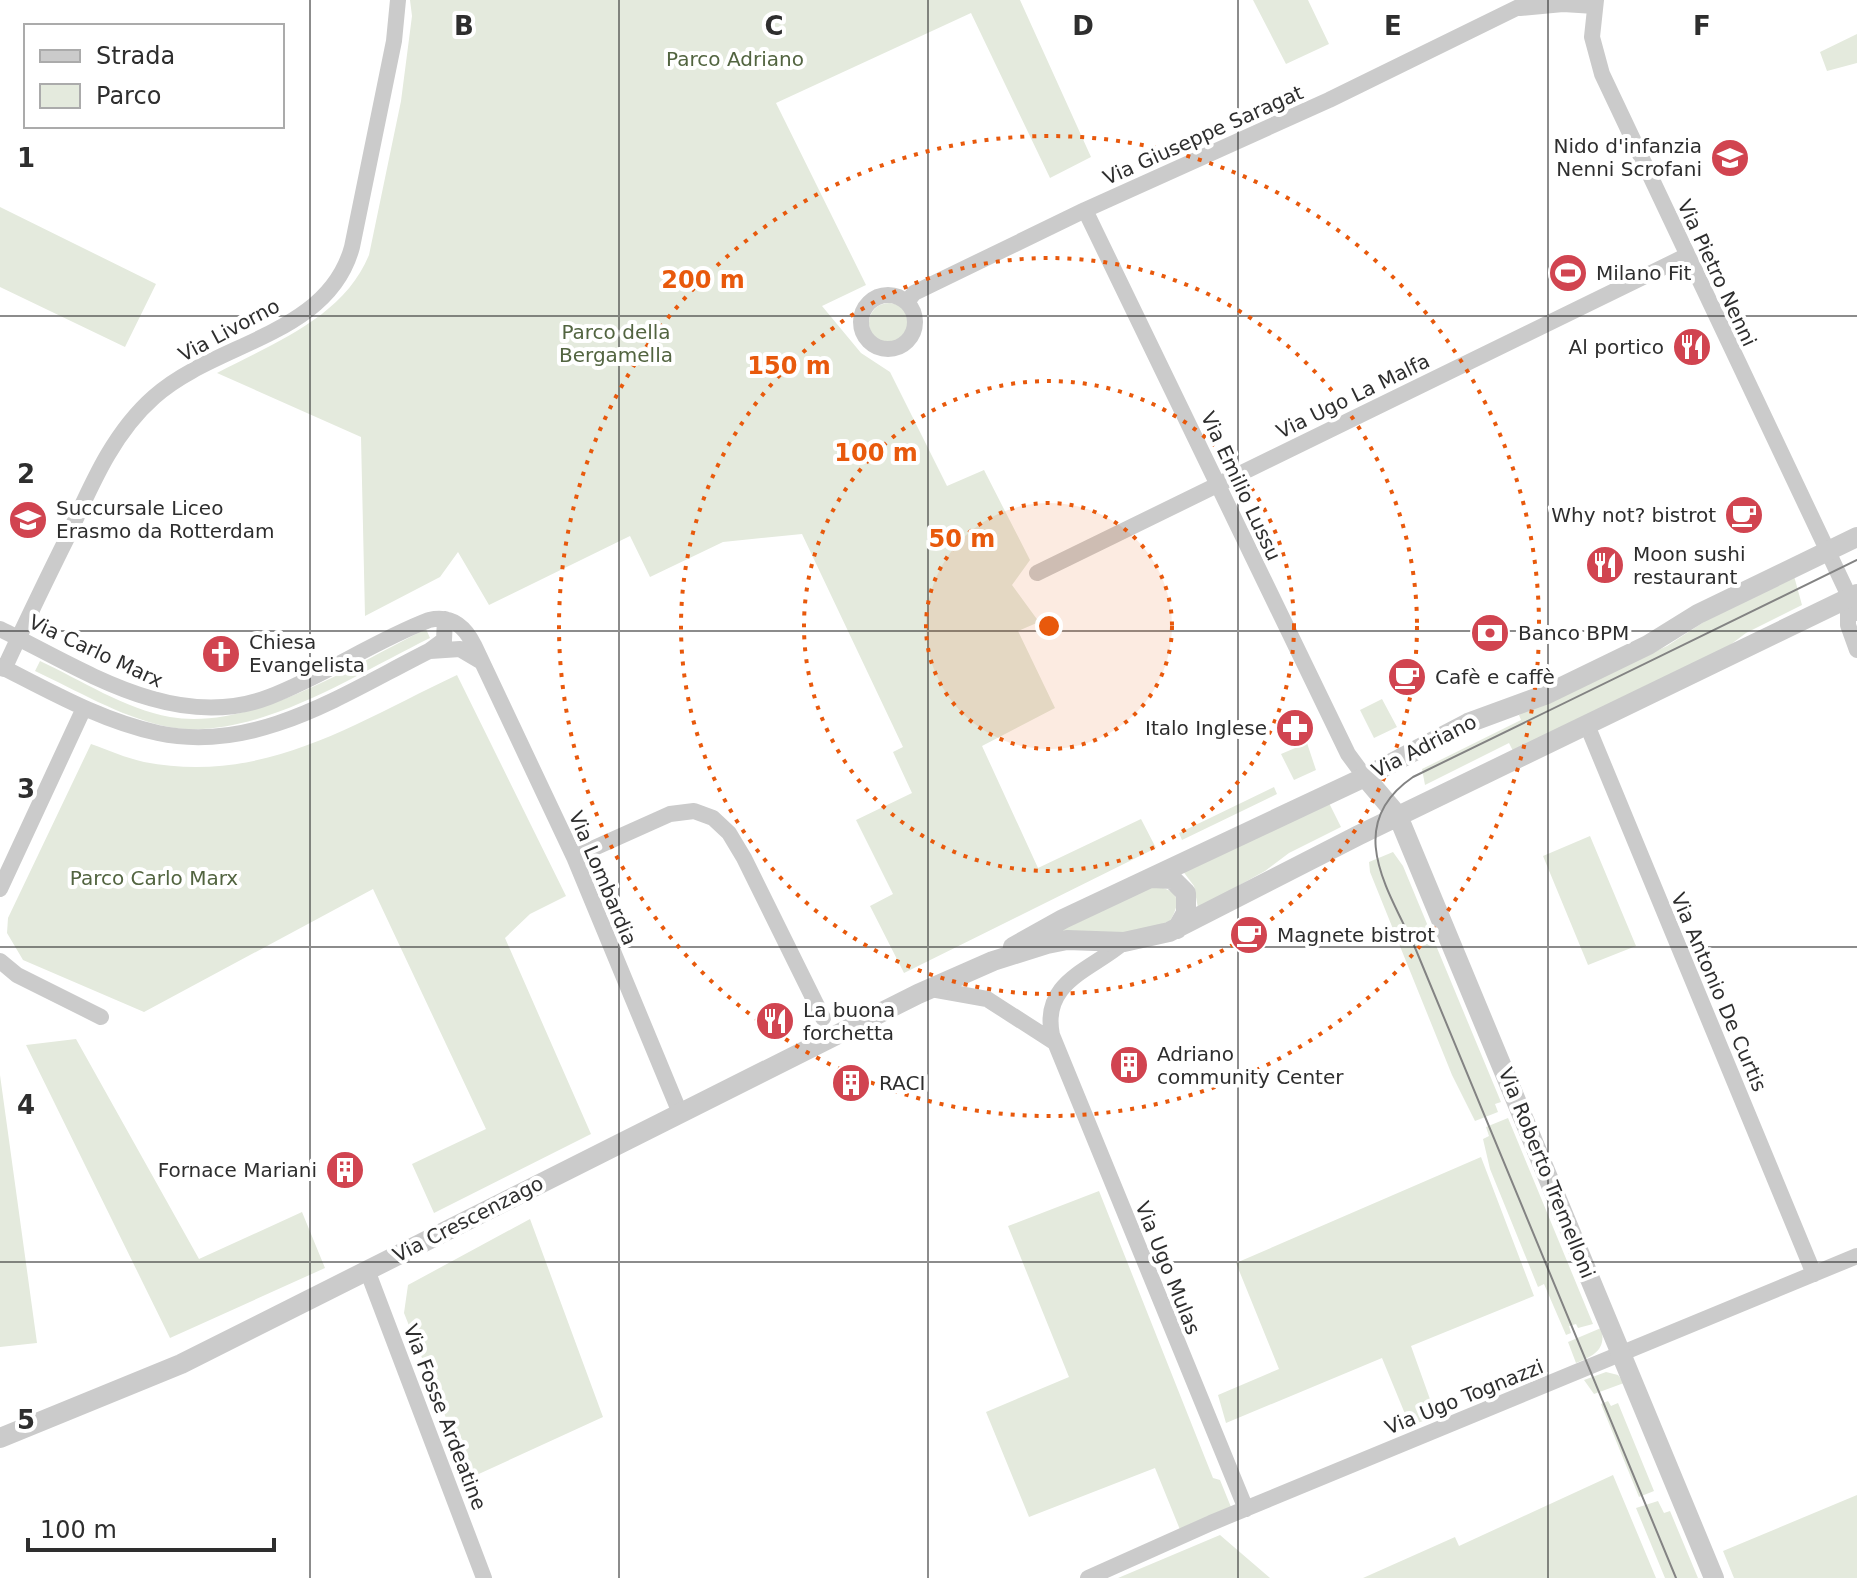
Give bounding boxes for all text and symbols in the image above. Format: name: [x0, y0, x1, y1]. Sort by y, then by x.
text: B: [454, 11, 474, 41]
text: C: [764, 11, 784, 41]
text: D: [1072, 11, 1094, 41]
text: E: [1384, 11, 1402, 41]
text: F: [1693, 11, 1711, 41]
legend: [24, 24, 284, 128]
text: Strada: [96, 42, 175, 70]
park label: Parco Adriano: [666, 47, 804, 71]
street label: Via Giuseppe Saragat: [1099, 80, 1307, 190]
text: Parco: [96, 82, 161, 110]
place label: Nido d'infanzia Nenni Scrofani: [1553, 134, 1702, 181]
school or university icon: Nido d'infanzia Nenni Scrofani: [1709, 137, 1751, 179]
text: 1: [17, 143, 35, 173]
street label: Via Pietro Nenni: [1672, 196, 1762, 350]
sports icon: Milano Fit: [1547, 252, 1589, 294]
place label: Milano Fit: [1596, 261, 1692, 285]
text: 200 m: [661, 266, 745, 294]
street label: Via Livorno: [174, 293, 284, 367]
park label: Parco della Bergamella: [559, 320, 673, 367]
restaurant icon: Al portico: [1671, 326, 1713, 368]
place label: Al portico: [1569, 335, 1664, 359]
street label: Via Ugo La Malfa: [1272, 349, 1434, 443]
text: 150 m: [747, 352, 831, 380]
street label: Via Emilio Lussu: [1196, 408, 1286, 564]
text: 100 m: [834, 439, 918, 467]
text: 2: [17, 459, 35, 489]
cafe icon: Why not? bistrot: [1723, 494, 1765, 536]
place label: Succursale Liceo Erasmo da Rotterdam: [56, 496, 274, 543]
school or university icon: Succursale Liceo Erasmo da Rotterdam: [7, 499, 49, 541]
place label: Why not? bistrot: [1551, 503, 1716, 527]
text: 50 m: [929, 525, 995, 553]
place label: Moon sushi restaurant: [1633, 542, 1746, 589]
restaurant icon: Moon sushi restaurant: [1584, 544, 1626, 586]
street label: Via Carlo Marx: [25, 609, 167, 693]
centre of rings: [1035, 612, 1063, 640]
bank icon: Banco BPM: [1469, 612, 1511, 654]
place label: Banco BPM: [1518, 621, 1629, 645]
place label: Chiesa Evangelista: [249, 630, 365, 677]
church icon: Chiesa Evangelista: [200, 633, 242, 675]
cafe icon: Cafè e caffè: [1386, 656, 1428, 698]
place label: Cafè e caffè: [1435, 665, 1555, 689]
pharmacy icon: Italo Inglese: [1274, 707, 1316, 749]
street label: Via Adriano: [1368, 709, 1480, 783]
place label: Italo Inglese: [1145, 716, 1267, 740]
text: 3: [17, 774, 35, 804]
street label: Via Lombardia: [564, 807, 642, 949]
park label: Parco Carlo Marx: [70, 866, 238, 890]
street label: Via Antonio De Curtis: [1666, 889, 1772, 1095]
cafe icon: Magnete bistrot: [1228, 914, 1270, 956]
place label: Magnete bistrot: [1277, 923, 1435, 947]
place label: La buona forchetta: [803, 998, 895, 1045]
restaurant icon: La buona forchetta: [754, 1000, 796, 1042]
place label: Adriano community Center: [1157, 1042, 1344, 1089]
building icon: Adriano community Center: [1108, 1044, 1150, 1086]
building icon: RACI: [830, 1062, 872, 1104]
street label: Via Roberto Tremelloni: [1494, 1064, 1600, 1282]
place label: RACI: [879, 1071, 925, 1095]
text: 4: [17, 1090, 35, 1120]
building icon: Fornace Mariani: [324, 1149, 366, 1191]
place label: Fornace Mariani: [158, 1158, 317, 1182]
street label: Via Crescenzago: [389, 1171, 547, 1267]
street label: Via Ugo Mulas: [1130, 1198, 1206, 1338]
street label: Via Fosse Ardeatine: [398, 1321, 492, 1513]
street label: Via Ugo Tognazzi: [1381, 1354, 1547, 1440]
text: 5: [17, 1405, 35, 1435]
scale bar: [28, 1502, 274, 1552]
text: 100 m: [40, 1516, 117, 1544]

